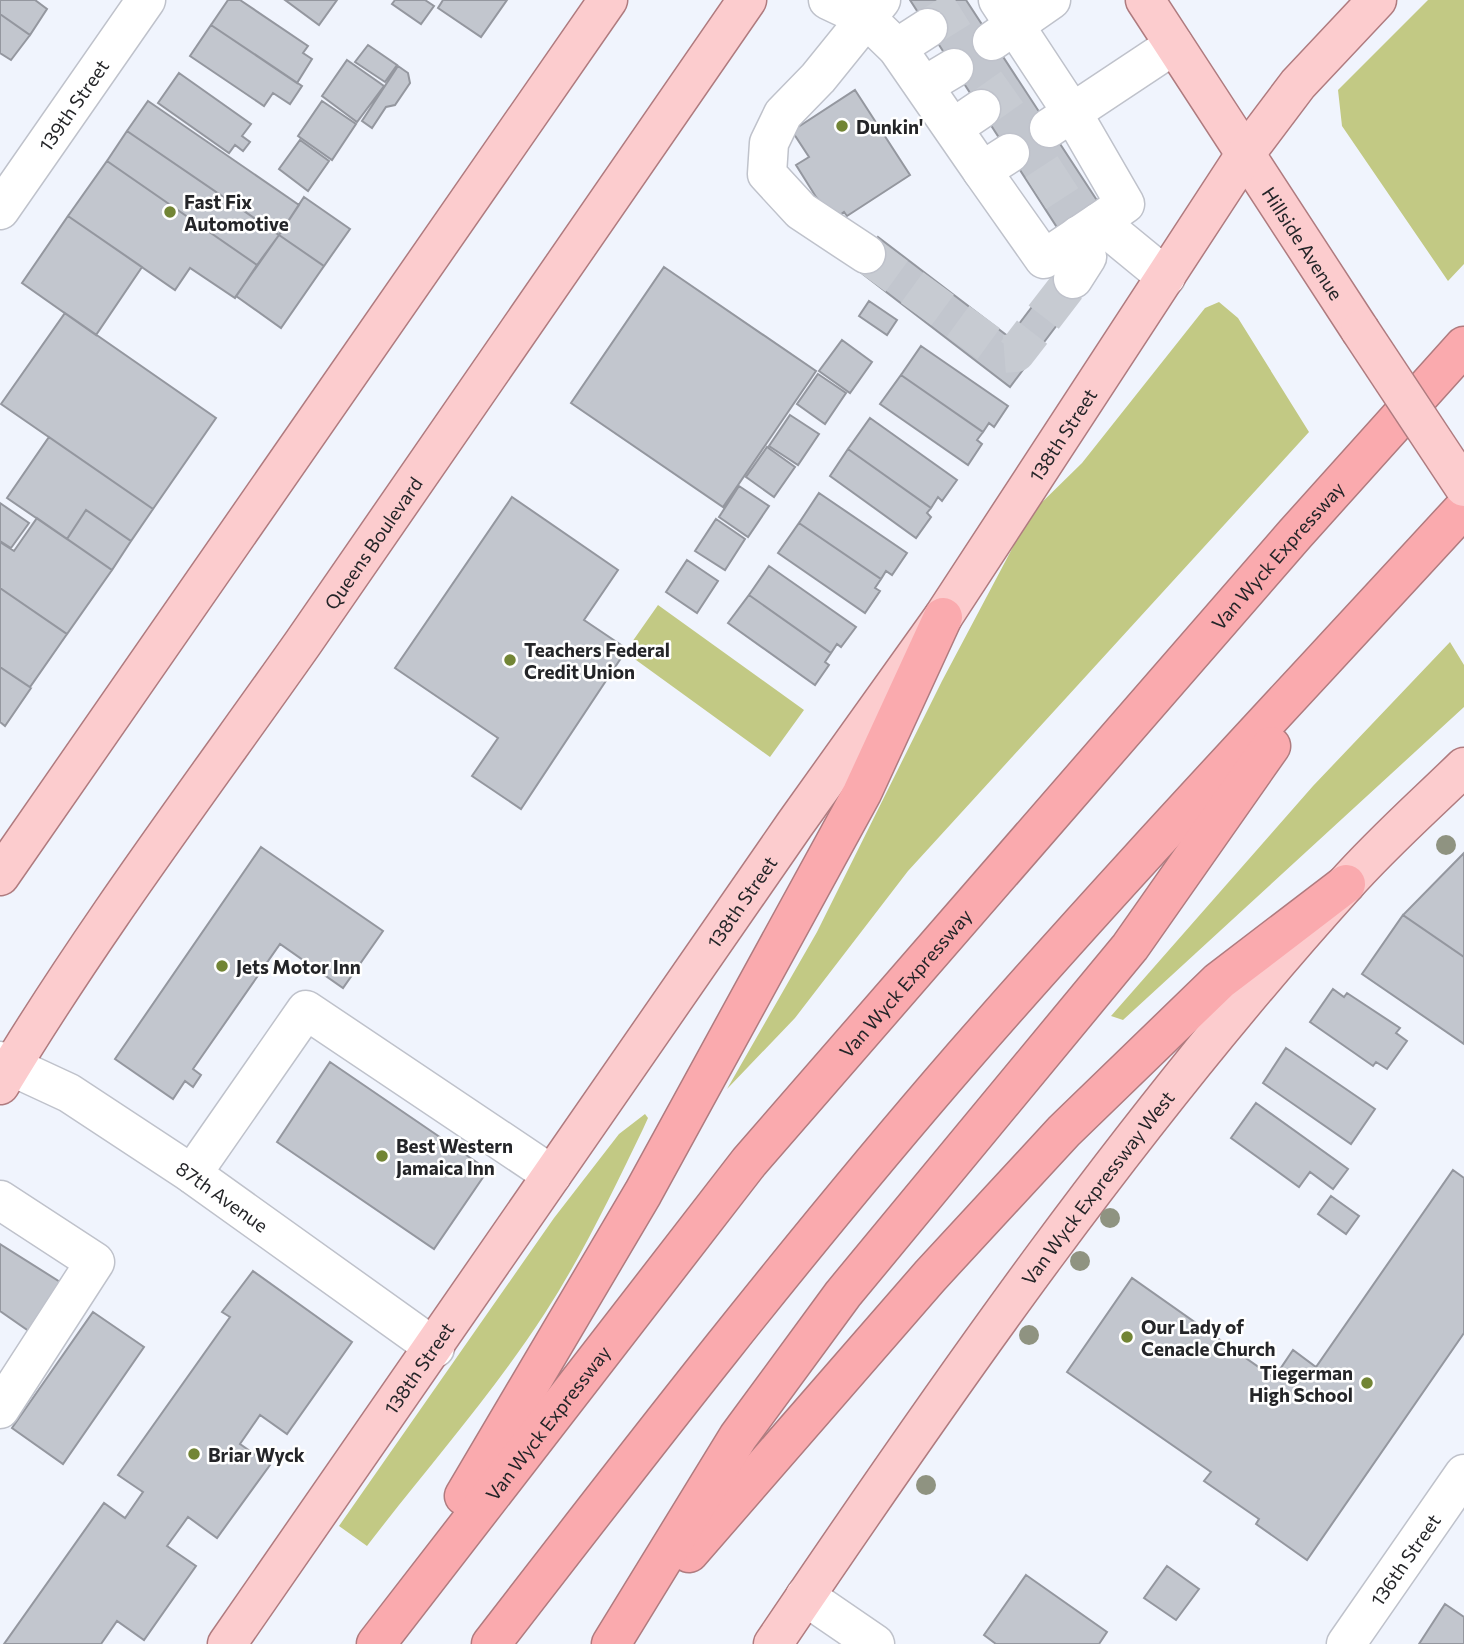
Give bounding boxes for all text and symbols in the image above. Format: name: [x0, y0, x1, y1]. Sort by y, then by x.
street label: 139th Street: [33, 54, 113, 155]
place label: Dunkin': [856, 115, 923, 138]
marker: Dunkin': [834, 118, 850, 134]
street label: Hillside Avenue: [1258, 182, 1349, 304]
place label: Fast Fix Automotive: [184, 190, 289, 235]
marker: Fast Fix Automotive: [162, 204, 178, 220]
street label: 138th Street: [1023, 383, 1101, 485]
street label: Queens Boulevard: [319, 472, 426, 613]
street label: Van Wyck Expressway: [1206, 476, 1349, 634]
place label: Teachers Federal Credit Union: [524, 638, 670, 683]
marker: Teachers Federal Credit Union: [502, 652, 518, 668]
street label: 138th Street: [701, 851, 781, 952]
street label: Van Wyck Expressway: [834, 903, 976, 1062]
place label: Jets Motor Inn: [236, 955, 361, 978]
marker: Jets Motor Inn: [214, 958, 230, 974]
street label: Van Wyck Expressway West: [1016, 1086, 1178, 1289]
place label: Best Western Jamaica Inn: [396, 1134, 513, 1179]
marker: Best Western Jamaica Inn: [374, 1148, 390, 1164]
street label: 87th Avenue: [172, 1156, 273, 1236]
place label: Our Lady of Cenacle Church: [1141, 1315, 1276, 1360]
street label: 138th Street: [379, 1317, 458, 1418]
marker: Our Lady of Cenacle Church: [1119, 1329, 1135, 1345]
street label: Van Wyck Expressway: [480, 1340, 615, 1505]
place label: Tiegerman High School: [1249, 1361, 1353, 1406]
marker: Tiegerman High School: [1359, 1375, 1375, 1391]
place label: Briar Wyck: [208, 1443, 305, 1466]
marker: Briar Wyck: [186, 1446, 202, 1462]
street label: 136th Street: [1365, 1509, 1445, 1610]

